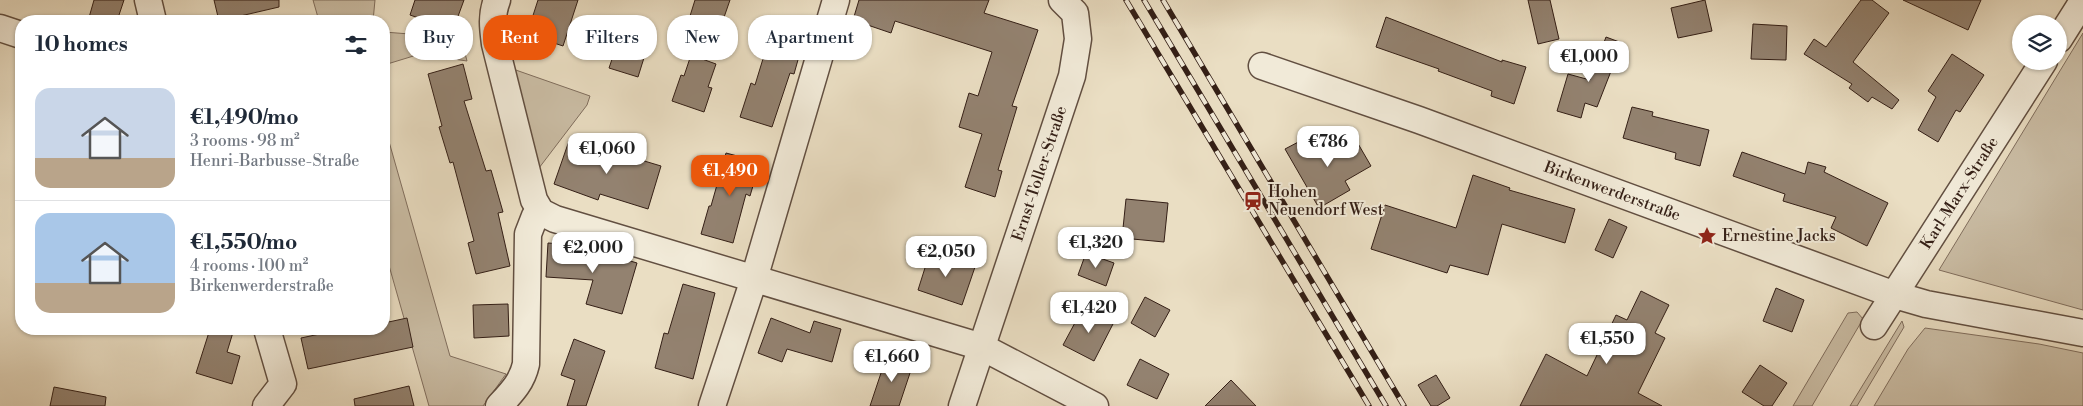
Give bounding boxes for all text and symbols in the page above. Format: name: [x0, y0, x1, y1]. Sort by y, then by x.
chip: Buy: [405, 15, 473, 60]
chip: Rent: [483, 15, 557, 60]
chip: Filters: [567, 15, 657, 60]
chip: New: [667, 15, 738, 60]
chip: Apartment: [748, 15, 872, 60]
map controls: [2012, 15, 2067, 70]
button: layers: [2012, 15, 2067, 70]
icon: filters: [342, 31, 370, 59]
text: 10 homes: [35, 32, 128, 58]
pin: €1,000: [1548, 41, 1630, 83]
text: €1,000: [1560, 47, 1618, 67]
street label: Ernst-Toller-Straße: [1008, 103, 1071, 244]
text: €1,490/mo: [190, 105, 299, 131]
icon: home: [75, 108, 135, 168]
pin: €786: [1298, 126, 1358, 168]
text: 3 rooms · 98 m²: [190, 131, 300, 151]
pin: €1,060: [566, 132, 648, 175]
text: €786: [1308, 132, 1348, 152]
street label: Karl-Marx-Straße: [1916, 133, 2003, 253]
text: €1,060: [579, 139, 635, 159]
text: Henri-Barbusse-Straße: [190, 151, 359, 171]
pin: €1,490: [689, 154, 771, 197]
street label: Birkenwerderstraße: [1540, 157, 1683, 225]
text: €1,490: [702, 161, 758, 181]
place label: Hohen Neuendorf West: [1268, 182, 1384, 220]
station icon: Hohen Neuendorf West: [1242, 190, 1264, 212]
place icon: Ernestine Jacks: [1696, 225, 1718, 247]
pin: €1,320: [1055, 226, 1137, 269]
place label: Ernestine Jacks: [1722, 226, 1836, 246]
text: €1,550/mo: [190, 230, 297, 256]
pin: €2,000: [552, 232, 634, 274]
icon: home: [75, 233, 135, 293]
text: €1,320: [1069, 233, 1123, 253]
pin: €2,050: [905, 236, 987, 278]
text: €2,000: [563, 238, 623, 258]
text: €2,050: [917, 242, 975, 262]
text: 4 rooms · 100 m²: [190, 256, 308, 276]
text: Birkenwerderstraße: [190, 276, 334, 296]
pin: €1,420: [1048, 292, 1130, 334]
text: €1,420: [1061, 298, 1117, 318]
pin: €1,550: [1566, 322, 1648, 365]
text: €1,550: [1580, 329, 1634, 349]
pin: €1,660: [851, 340, 933, 383]
text: €1,660: [864, 347, 920, 367]

